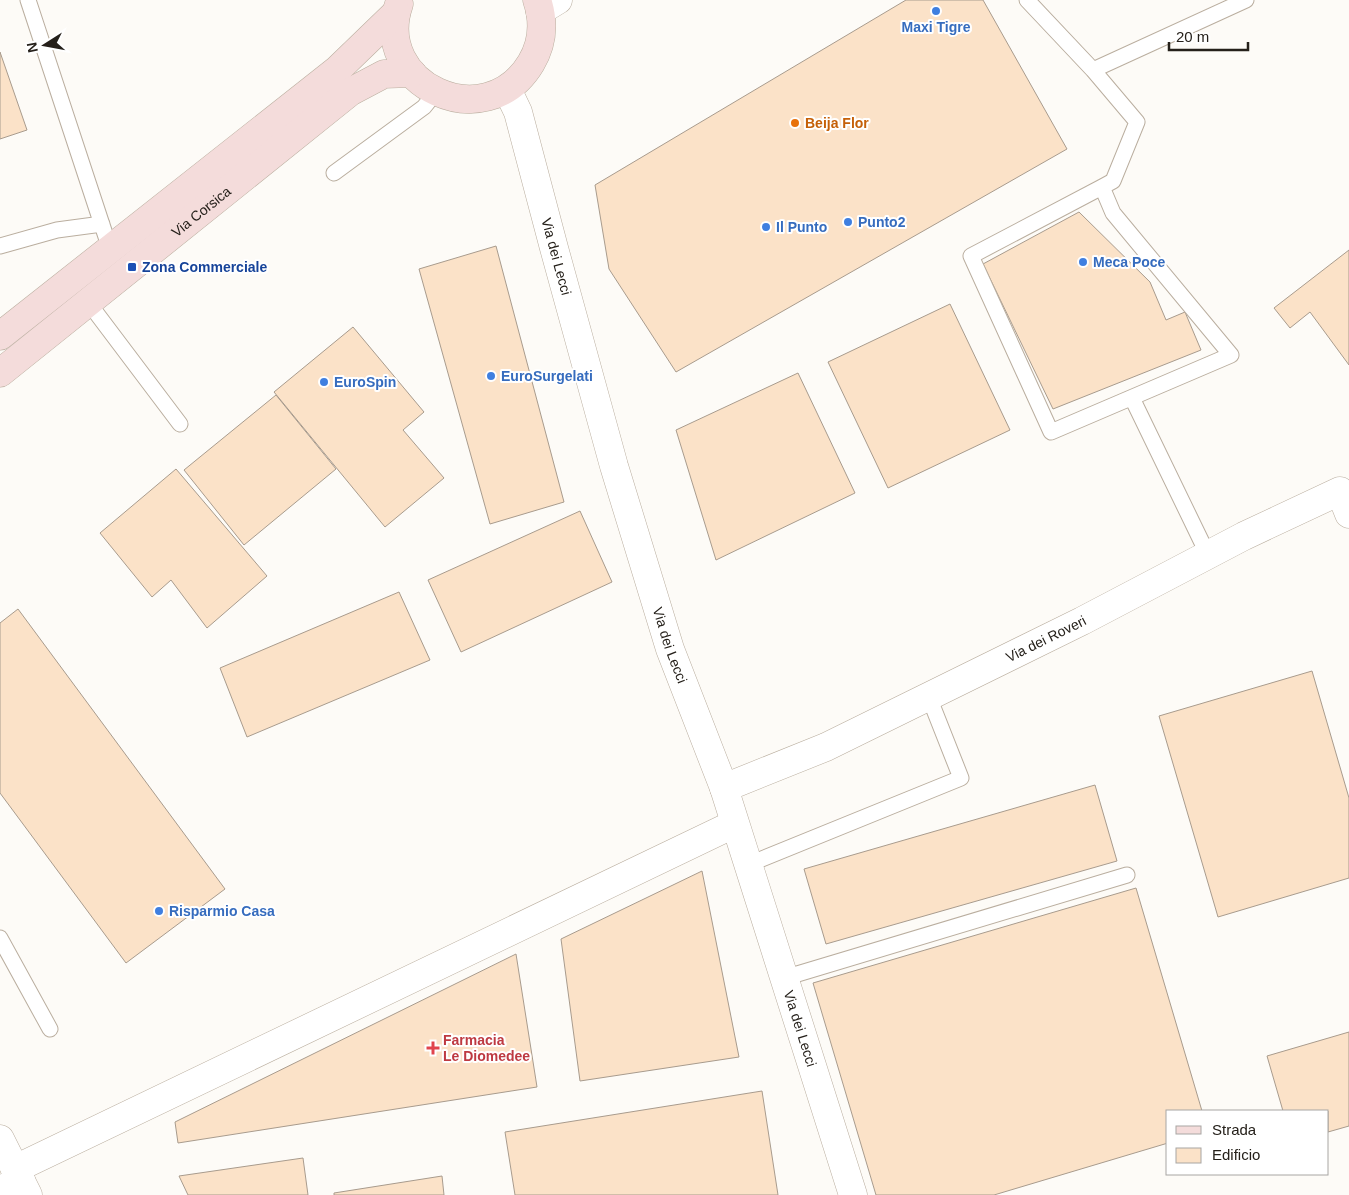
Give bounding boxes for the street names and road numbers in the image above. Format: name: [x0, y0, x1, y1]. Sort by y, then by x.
street label: Via Corsica: [168, 183, 234, 240]
street label: Via dei Lecci: [538, 216, 575, 297]
street label: Via dei Lecci: [650, 605, 690, 685]
street label: Via dei Roveri: [1003, 612, 1089, 665]
street label: Via dei Lecci: [781, 988, 820, 1069]

